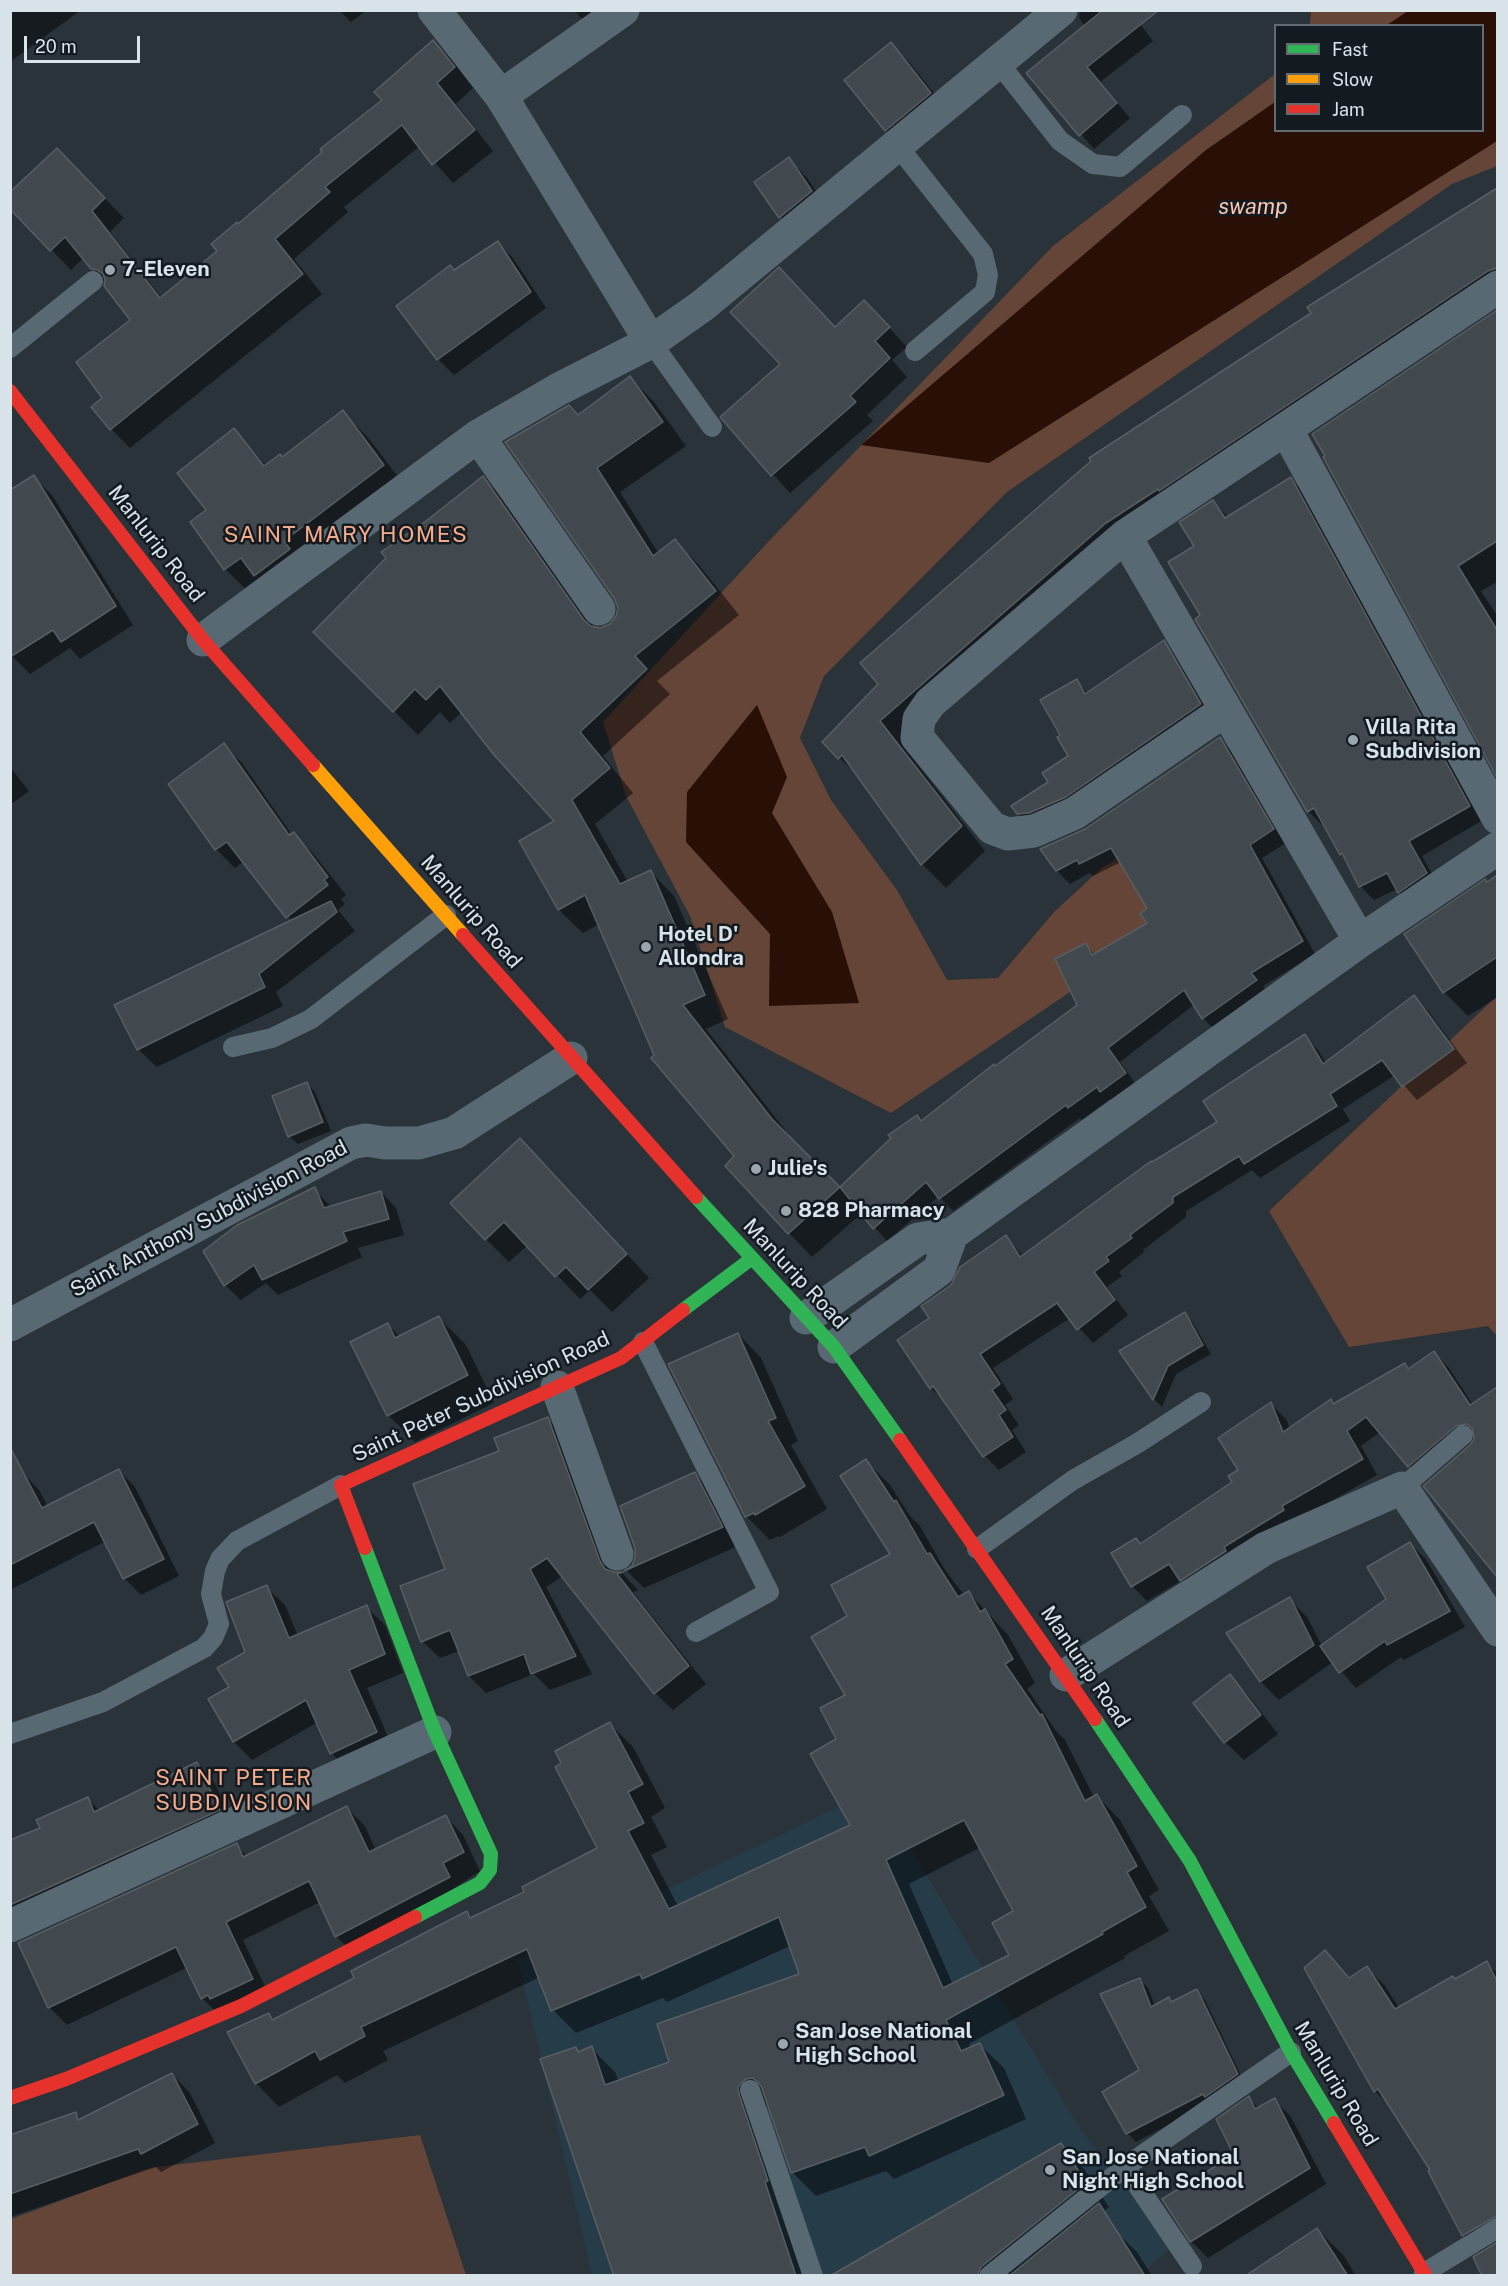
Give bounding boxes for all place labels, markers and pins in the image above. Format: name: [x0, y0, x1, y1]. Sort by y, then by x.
place label: 7-Eleven: [122, 257, 210, 283]
marker: 7-Eleven: [103, 263, 117, 277]
place label: Villa Rita Subdivision: [1365, 715, 1481, 765]
marker: Villa Rita Subdivision: [1346, 733, 1360, 747]
place label: Hotel D' Allondra: [658, 922, 744, 972]
marker: Hotel D' Allondra: [639, 940, 653, 954]
place label: Julie's: [768, 1156, 828, 1182]
marker: Julie's: [749, 1162, 763, 1176]
place label: 828 Pharmacy: [798, 1198, 945, 1224]
marker: 828 Pharmacy: [779, 1204, 793, 1218]
place label: San Jose National High School: [795, 2019, 972, 2069]
marker: San Jose National High School: [776, 2037, 790, 2051]
place label: San Jose National Night High School: [1062, 2145, 1244, 2195]
marker: San Jose National Night High School: [1043, 2163, 1057, 2177]

